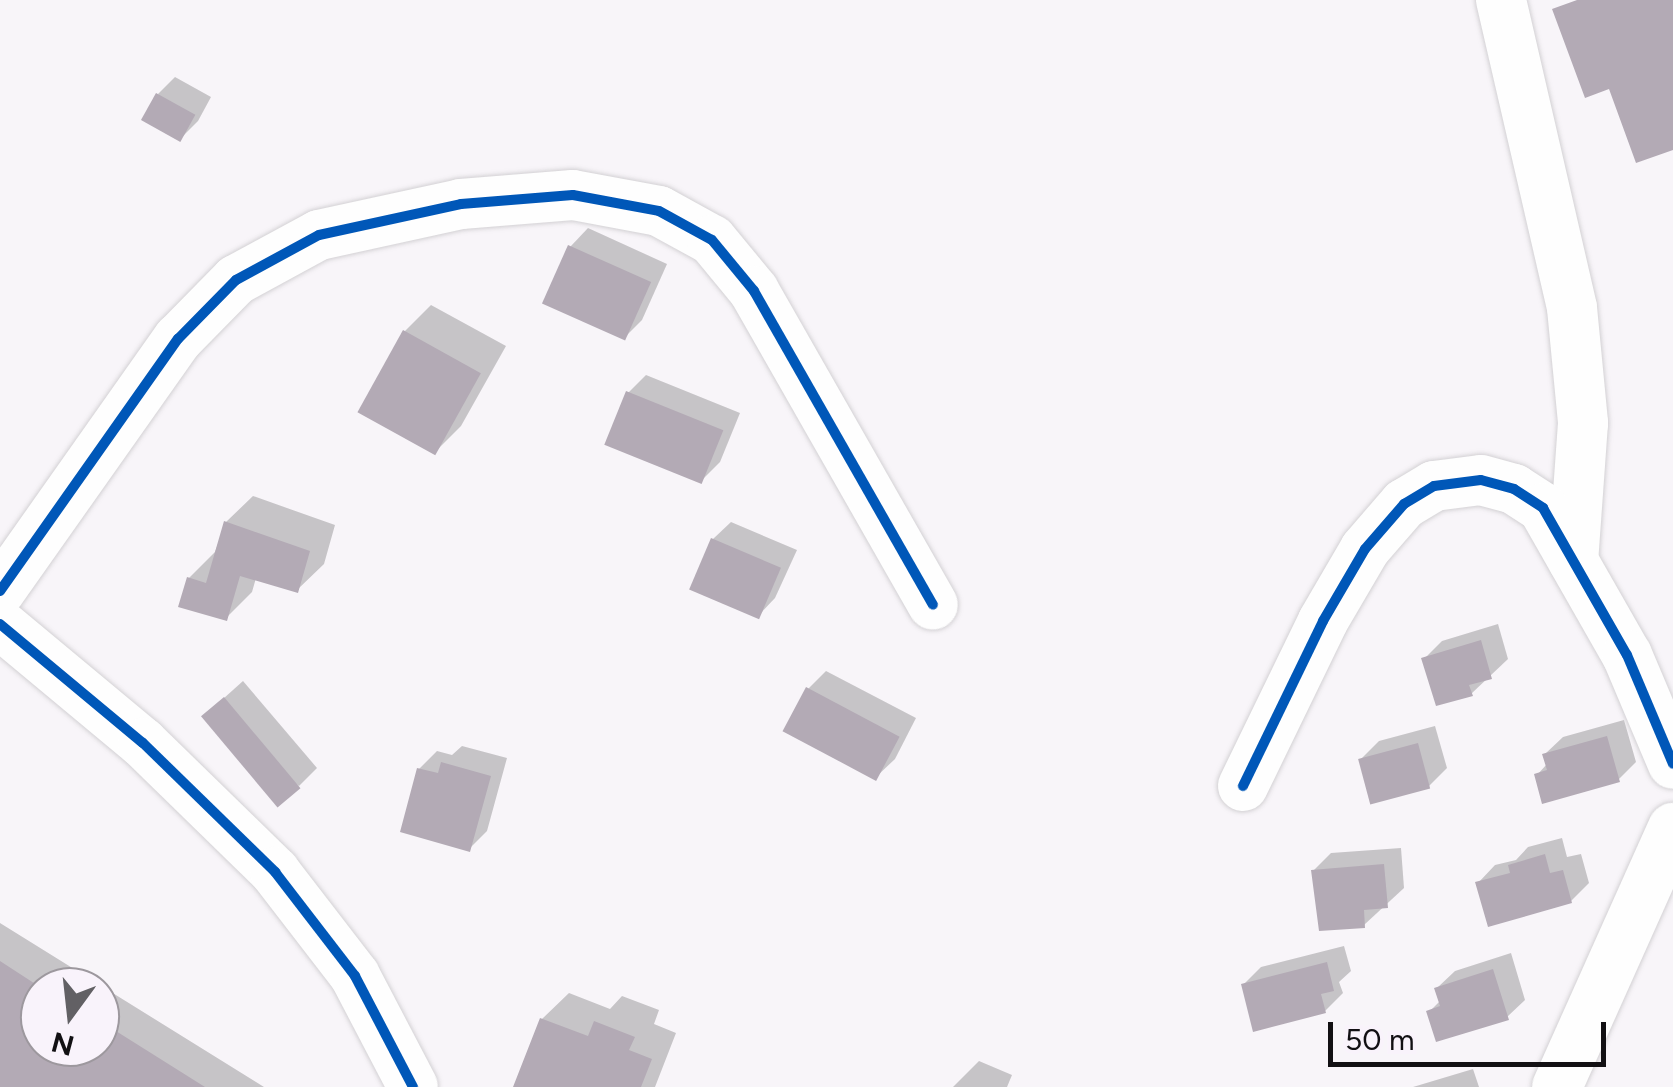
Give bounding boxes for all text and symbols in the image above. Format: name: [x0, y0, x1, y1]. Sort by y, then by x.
north arrow: [20, 967, 120, 1067]
scale bar: [1333, 1002, 1610, 1064]
text: 50 m: [1345, 1021, 1414, 1058]
text: N: [48, 1025, 78, 1063]

